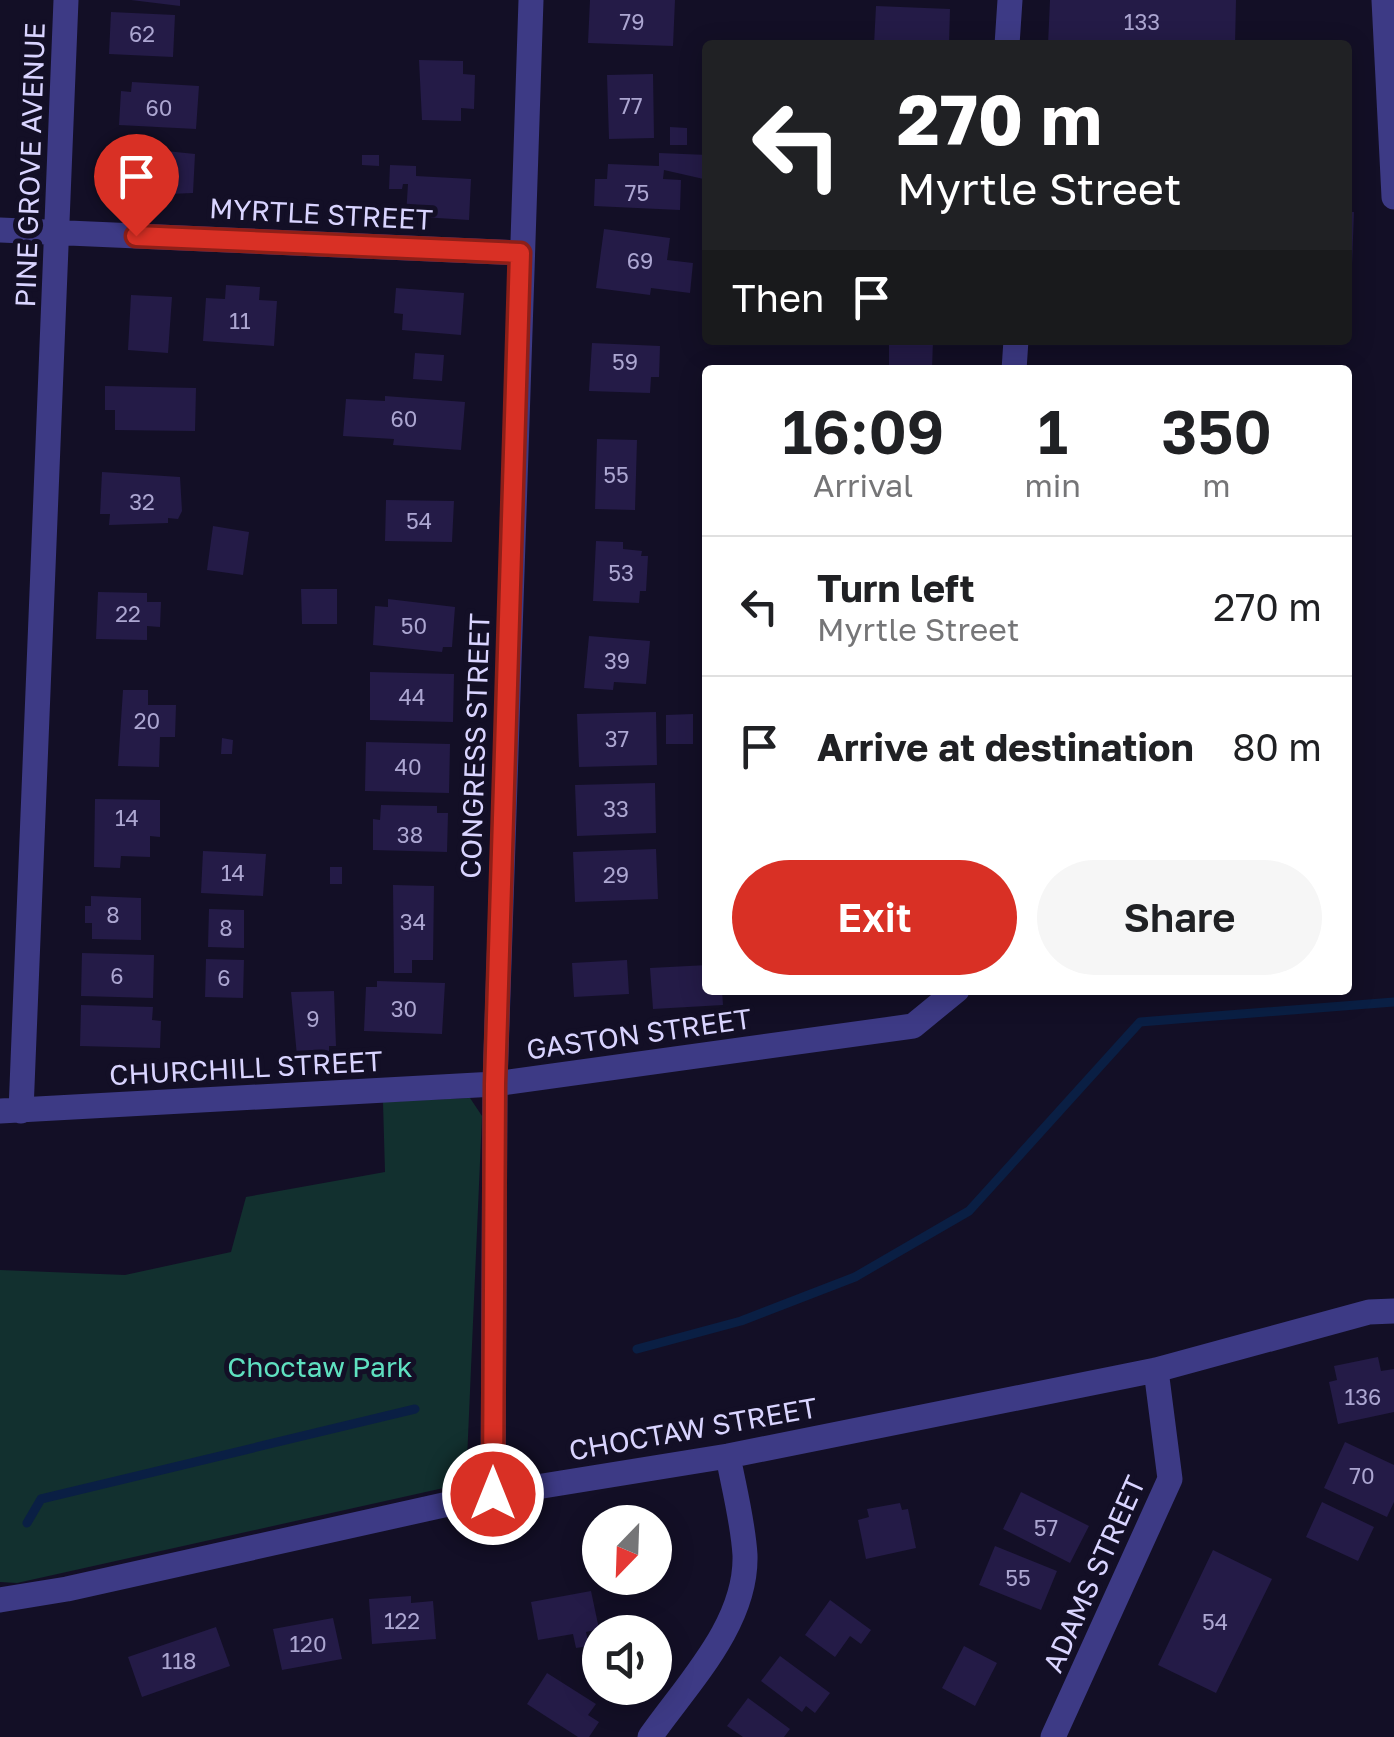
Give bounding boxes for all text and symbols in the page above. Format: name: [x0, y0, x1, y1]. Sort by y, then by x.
house number: 79: [620, 8, 644, 35]
house number: 133: [1124, 8, 1160, 35]
house number: 62: [129, 20, 155, 47]
street label: PINE GROVE AVENUE: [8, 22, 51, 308]
text: 270 m: [897, 76, 1102, 160]
icon: left: [732, 80, 862, 210]
house number: 77: [619, 92, 643, 119]
house number: 60: [146, 94, 172, 121]
pin: [94, 134, 179, 237]
icon: arrive: [109, 149, 164, 204]
text: Myrtle Street: [897, 161, 1182, 215]
house number: 75: [625, 179, 649, 206]
street label: MYRTLE STREET: [208, 191, 434, 236]
house number: 69: [627, 247, 653, 274]
icon: arrive: [844, 270, 899, 325]
text: Then: [732, 275, 824, 320]
house number: 11: [229, 307, 251, 334]
house number: 59: [612, 348, 638, 375]
text: 16:09: [782, 395, 944, 467]
text: 1: [1038, 395, 1068, 467]
text: 350: [1161, 395, 1272, 467]
house number: 60: [391, 405, 417, 432]
house number: 55: [603, 461, 629, 488]
text: Arrival: [813, 466, 913, 504]
text: min: [1024, 466, 1081, 504]
text: m: [1202, 466, 1231, 504]
house number: 32: [129, 488, 155, 515]
house number: 54: [406, 507, 432, 534]
house number: 53: [608, 559, 634, 586]
text: Turn left: [817, 565, 975, 610]
icon: left: [732, 579, 787, 634]
text: 270 m: [1213, 584, 1322, 629]
house number: 22: [115, 600, 141, 627]
text: Myrtle Street: [817, 610, 1020, 648]
house number: 50: [401, 612, 427, 639]
street label: CONGRESS STREET: [453, 613, 496, 879]
house number: 39: [604, 647, 630, 674]
house number: 44: [399, 683, 425, 710]
house number: 20: [134, 707, 160, 734]
icon: arrive: [732, 719, 787, 774]
text: Arrive at destination: [817, 724, 1194, 769]
text: 80 m: [1232, 724, 1322, 769]
house number: 37: [605, 725, 629, 752]
house number: 40: [394, 753, 422, 780]
house number: 33: [603, 795, 629, 822]
house number: 14: [115, 804, 139, 831]
house number: 38: [397, 821, 423, 848]
house number: 14: [221, 859, 245, 886]
button: Exit: [732, 860, 1017, 975]
button: Share: [1037, 860, 1322, 975]
house number: 29: [603, 861, 629, 888]
house number: 8: [106, 901, 120, 928]
house number: 34: [400, 908, 426, 935]
house number: 8: [219, 914, 233, 941]
house number: 6: [110, 962, 124, 989]
house number: 6: [217, 964, 231, 991]
house number: 30: [391, 995, 417, 1022]
street label: GASTON STREET: [524, 1001, 754, 1066]
house number: 9: [306, 1005, 320, 1032]
street label: CHURCHILL STREET: [108, 1044, 383, 1091]
park label: Choctaw Park: [227, 1350, 413, 1383]
house number: 136: [1345, 1383, 1381, 1410]
street label: CHOCTAW STREET: [566, 1390, 820, 1467]
position arrow: [441, 1442, 545, 1546]
house number: 70: [1349, 1462, 1375, 1489]
street label: ADAMS STREET: [1035, 1471, 1152, 1677]
north arrow: [582, 1505, 672, 1595]
map controls: [582, 1505, 672, 1705]
house number: 57: [1034, 1514, 1058, 1541]
house number: 55: [1005, 1564, 1031, 1591]
house number: 122: [384, 1607, 420, 1634]
house number: 54: [1202, 1608, 1228, 1635]
button: sound: [582, 1615, 672, 1705]
house number: 120: [289, 1630, 327, 1657]
house number: 118: [162, 1647, 196, 1674]

